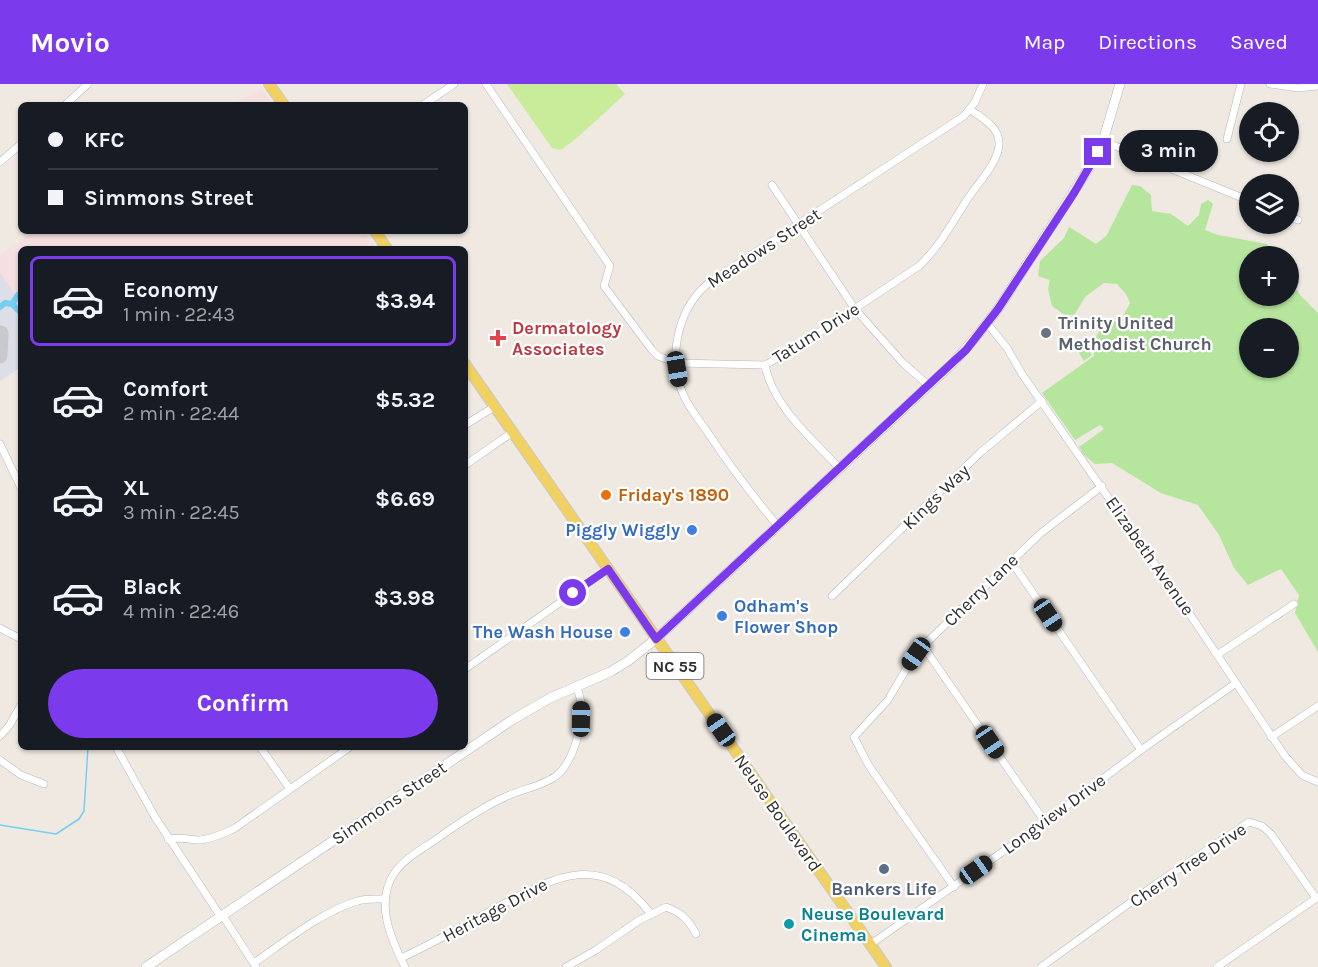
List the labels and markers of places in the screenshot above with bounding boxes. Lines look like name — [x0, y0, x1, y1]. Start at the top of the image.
place label: Trinity United Methodist Church — [1058, 312, 1212, 355]
place label: Dermatology Associates — [512, 317, 621, 360]
marker: Trinity United Methodist Church — [1039, 326, 1053, 340]
marker: Dermatology Associates — [489, 329, 507, 347]
place label: Friday's 1890 — [618, 484, 729, 506]
marker: Friday's 1890 — [599, 488, 613, 502]
place label: Piggly Wiggly — [565, 519, 680, 541]
marker: Piggly Wiggly — [685, 523, 699, 537]
place label: Odham's Flower Shop — [734, 595, 838, 638]
marker: Odham's Flower Shop — [715, 609, 729, 623]
place label: The Wash House — [473, 621, 613, 643]
marker: The Wash House — [618, 625, 632, 639]
marker: Bankers Life — [877, 862, 891, 876]
place label: Bankers Life — [831, 878, 937, 900]
place label: Neuse Boulevard Cinema — [801, 903, 944, 946]
marker: Neuse Boulevard Cinema — [782, 917, 796, 931]

